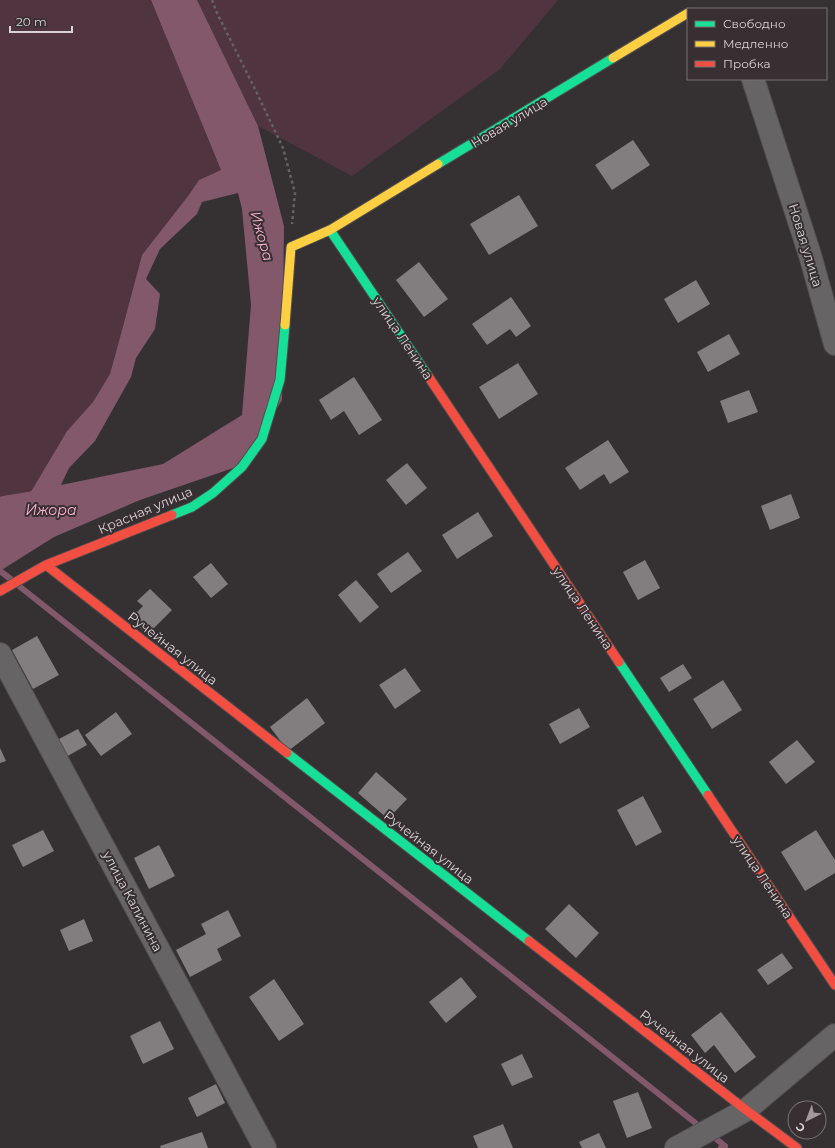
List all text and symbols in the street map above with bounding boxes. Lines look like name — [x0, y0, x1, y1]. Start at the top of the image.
scale bar — [10, 8, 72, 34]
legend — [687, 8, 827, 80]
text: 20 m — [16, 14, 47, 29]
text: Свободно — [723, 16, 786, 31]
text: Медленно — [723, 36, 789, 51]
text: Пробка — [723, 56, 771, 71]
street label: Новая улица — [468, 93, 550, 151]
street label: Новая улица — [786, 201, 826, 289]
water label: Ижора — [246, 209, 278, 263]
street label: улица Ленина — [369, 293, 437, 382]
street label: Красная улица — [95, 483, 195, 537]
water label: Ижора — [25, 501, 77, 519]
street label: улица Ленина — [549, 563, 617, 652]
street label: Ручейная улица — [125, 608, 221, 688]
street label: Ручейная улица — [381, 807, 477, 887]
street label: улица Ленина — [729, 832, 797, 921]
street label: улица Калинина — [99, 847, 166, 954]
street label: Ручейная улица — [637, 1006, 733, 1086]
north arrow — [787, 1100, 827, 1140]
text: С — [793, 1120, 808, 1135]

